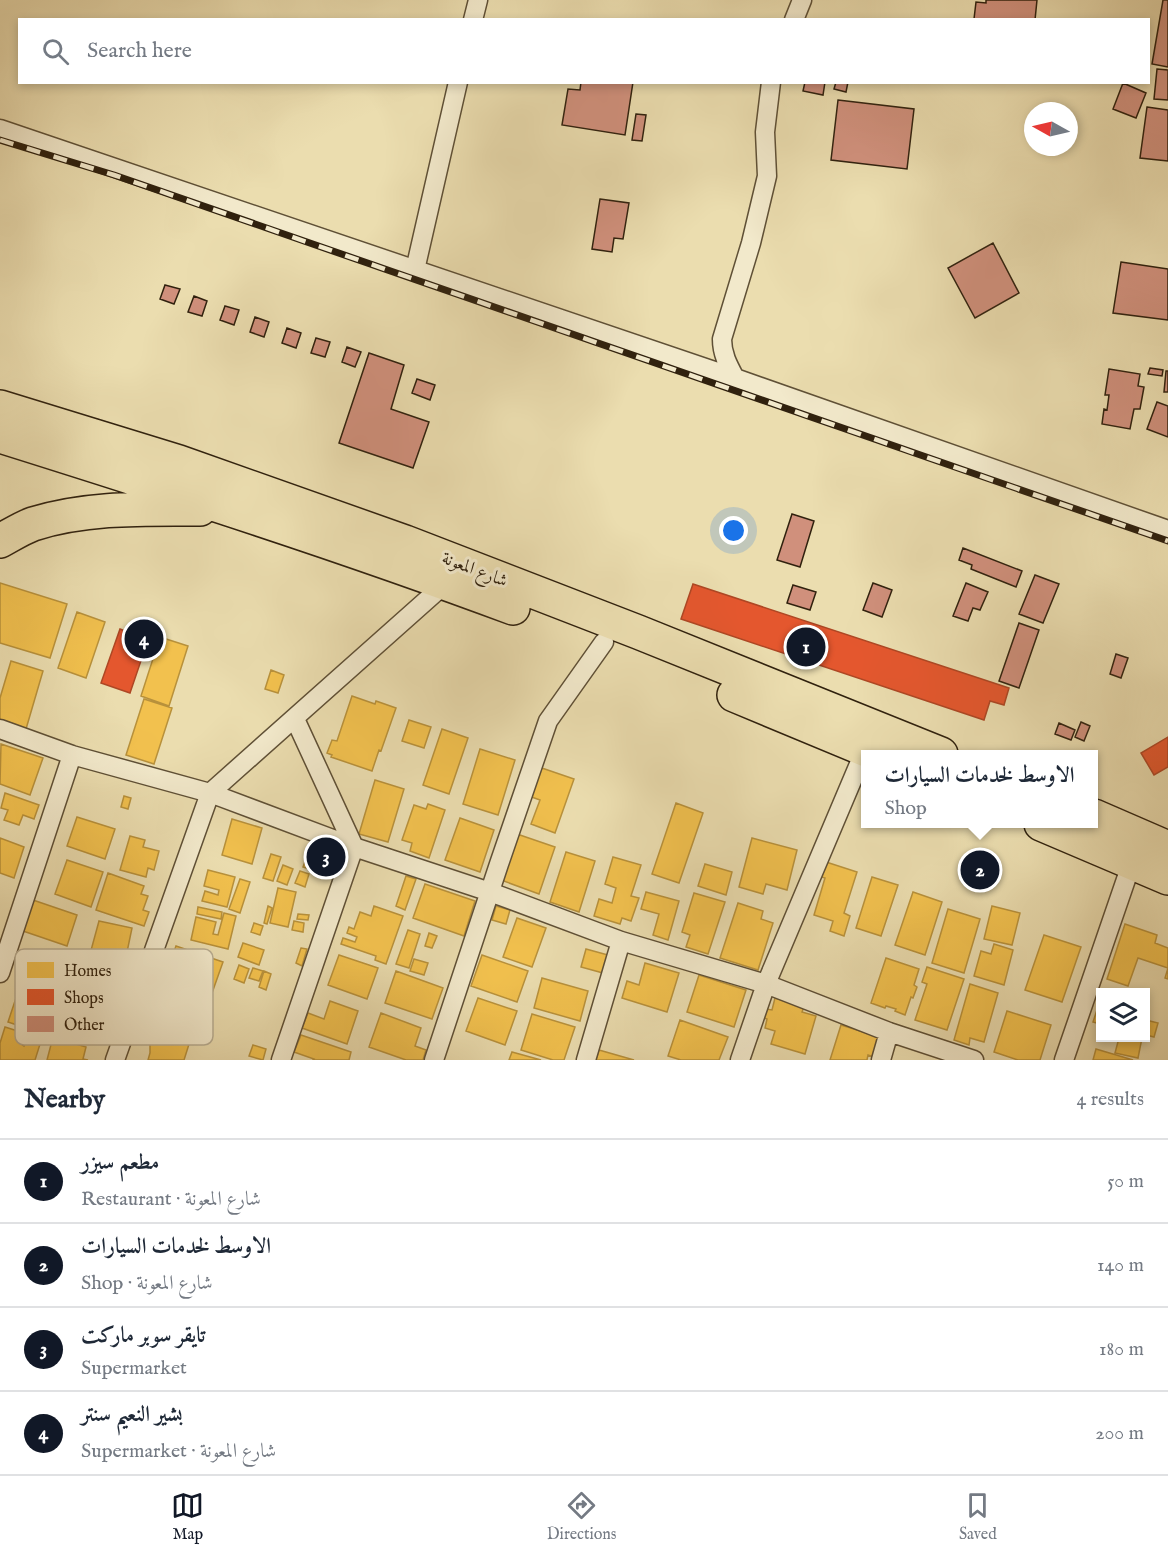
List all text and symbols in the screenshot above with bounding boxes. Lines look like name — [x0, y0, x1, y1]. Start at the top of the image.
search box — [18, 18, 1150, 84]
icon: search — [39, 35, 72, 68]
text: Search here — [87, 37, 192, 65]
north arrow — [1024, 102, 1078, 156]
your location — [719, 516, 748, 545]
street label: شارع المعونة — [438, 547, 511, 595]
pin: 4 — [124, 616, 164, 662]
pin: 1 — [786, 624, 826, 670]
popup — [861, 750, 1098, 828]
text: الاوسط لخدمات السيارات — [885, 762, 1074, 790]
text: Shop — [885, 796, 927, 821]
pin: 3 — [306, 834, 346, 880]
pin: 2 — [960, 848, 1000, 892]
legend — [15, 949, 213, 1045]
text: Homes — [64, 962, 112, 982]
map controls — [1096, 988, 1150, 1042]
button: layers — [1096, 988, 1150, 1042]
text: Shops — [64, 989, 104, 1009]
text: Other — [64, 1016, 105, 1036]
text: Nearby — [24, 1083, 105, 1116]
text: 4 results — [1077, 1087, 1144, 1112]
text: مطعم سيزر — [81, 1149, 159, 1177]
text: 1 — [40, 1169, 47, 1194]
text: 50 m — [1107, 1169, 1144, 1194]
text: Restaurant · شارع المعونة — [81, 1187, 261, 1212]
text: الاوسط لخدمات السيارات — [81, 1233, 271, 1261]
text: 2 — [39, 1253, 48, 1278]
text: 140 m — [1097, 1253, 1144, 1278]
text: Shop · شارع المعونة — [81, 1271, 213, 1296]
text: تايقر سوبر ماركت — [81, 1322, 205, 1350]
text: 3 — [40, 1337, 47, 1362]
text: 180 m — [1099, 1337, 1144, 1362]
text: Supermarket — [81, 1356, 187, 1381]
text: بشير النعيم سنتر — [81, 1401, 183, 1429]
text: 4 — [39, 1421, 48, 1446]
text: 200 m — [1095, 1421, 1144, 1446]
text: Supermarket · شارع المعونة — [81, 1439, 276, 1464]
tab: Map — [171, 1489, 204, 1545]
tab: Directions — [547, 1489, 616, 1545]
tab: Saved — [959, 1489, 997, 1545]

